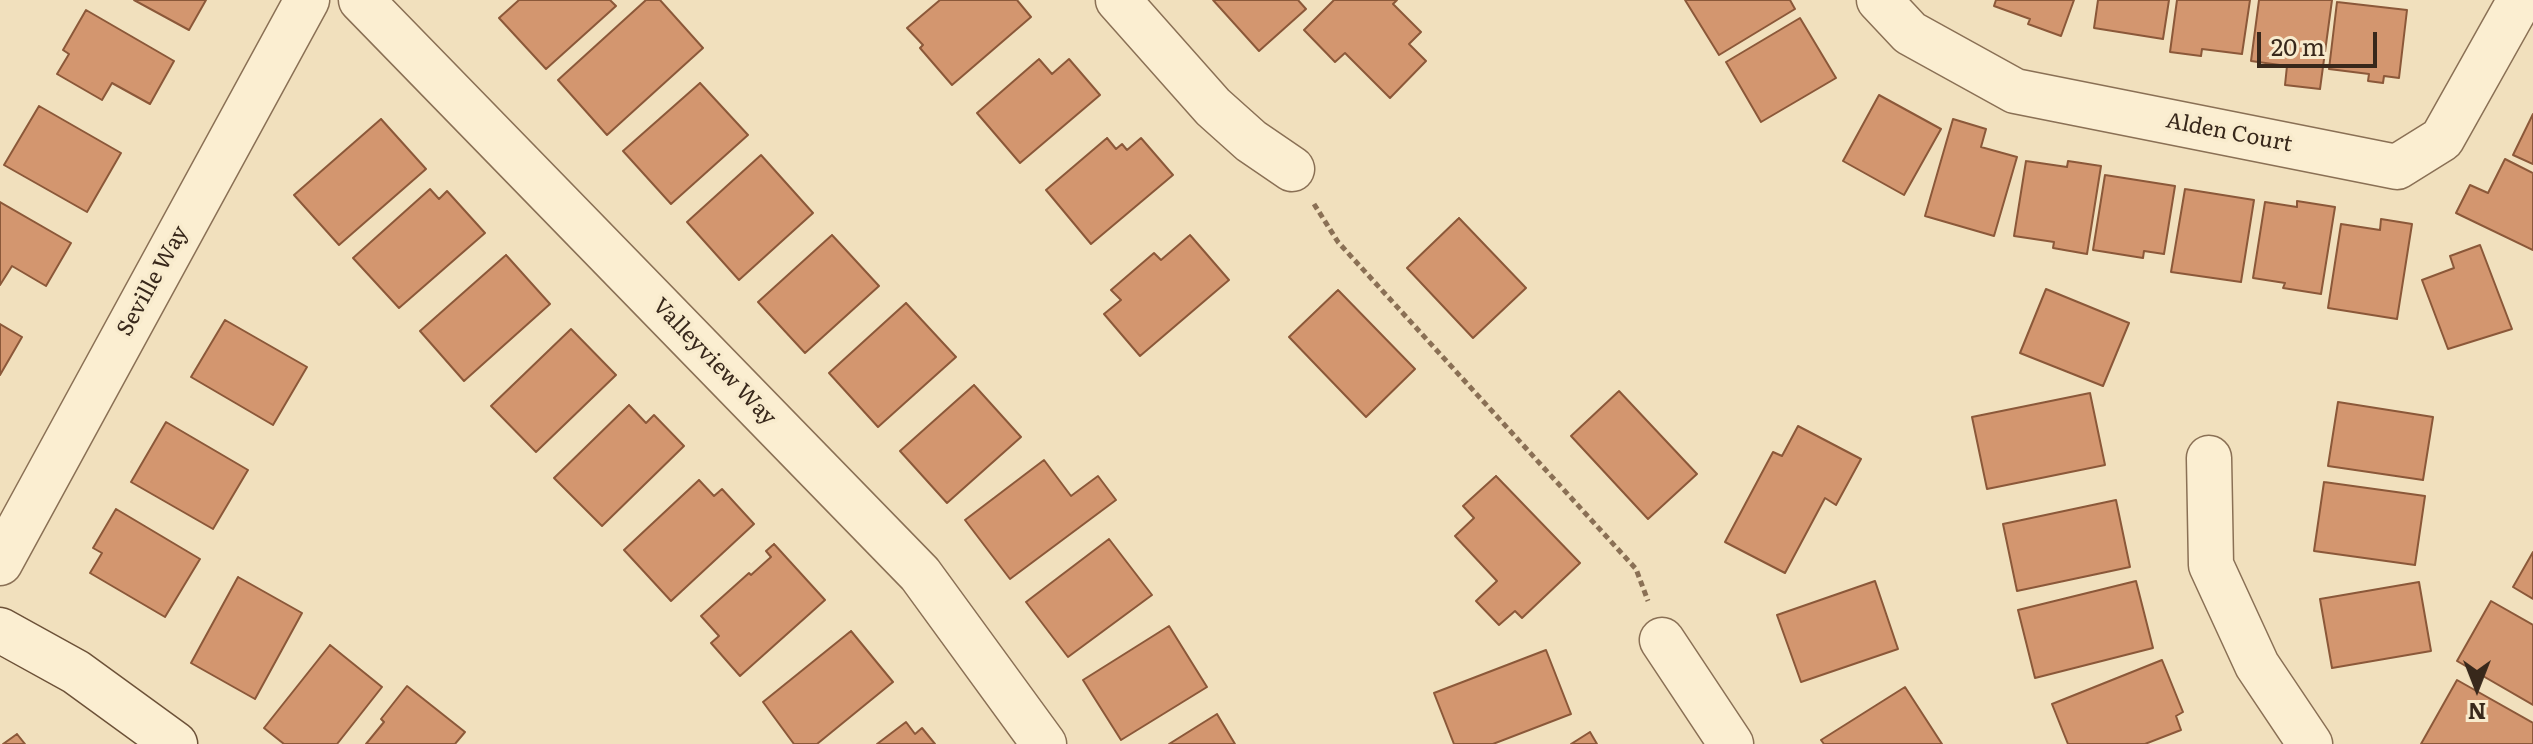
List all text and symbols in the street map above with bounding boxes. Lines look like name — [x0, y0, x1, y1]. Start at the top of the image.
scale bar — [2261, 16, 2381, 66]
text: 20 m — [2271, 28, 2325, 63]
street label: Alden Court — [2164, 108, 2294, 158]
street label: Seville Way — [112, 221, 194, 341]
street label: Valleyview Way — [647, 293, 781, 431]
north arrow — [2437, 648, 2517, 728]
text: N — [2468, 696, 2486, 729]

